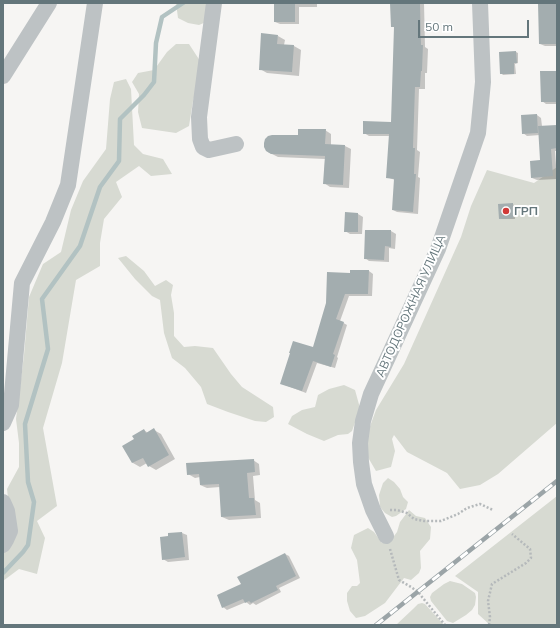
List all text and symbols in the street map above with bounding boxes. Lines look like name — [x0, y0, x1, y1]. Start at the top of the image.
scale bar — [420, 12, 531, 38]
text: 50 m — [425, 19, 453, 34]
place label: ГРП — [514, 204, 538, 218]
marker: ГРП — [501, 206, 511, 216]
street label: АВТОДОРОЖНАЯ УЛИЦА — [373, 233, 449, 379]

